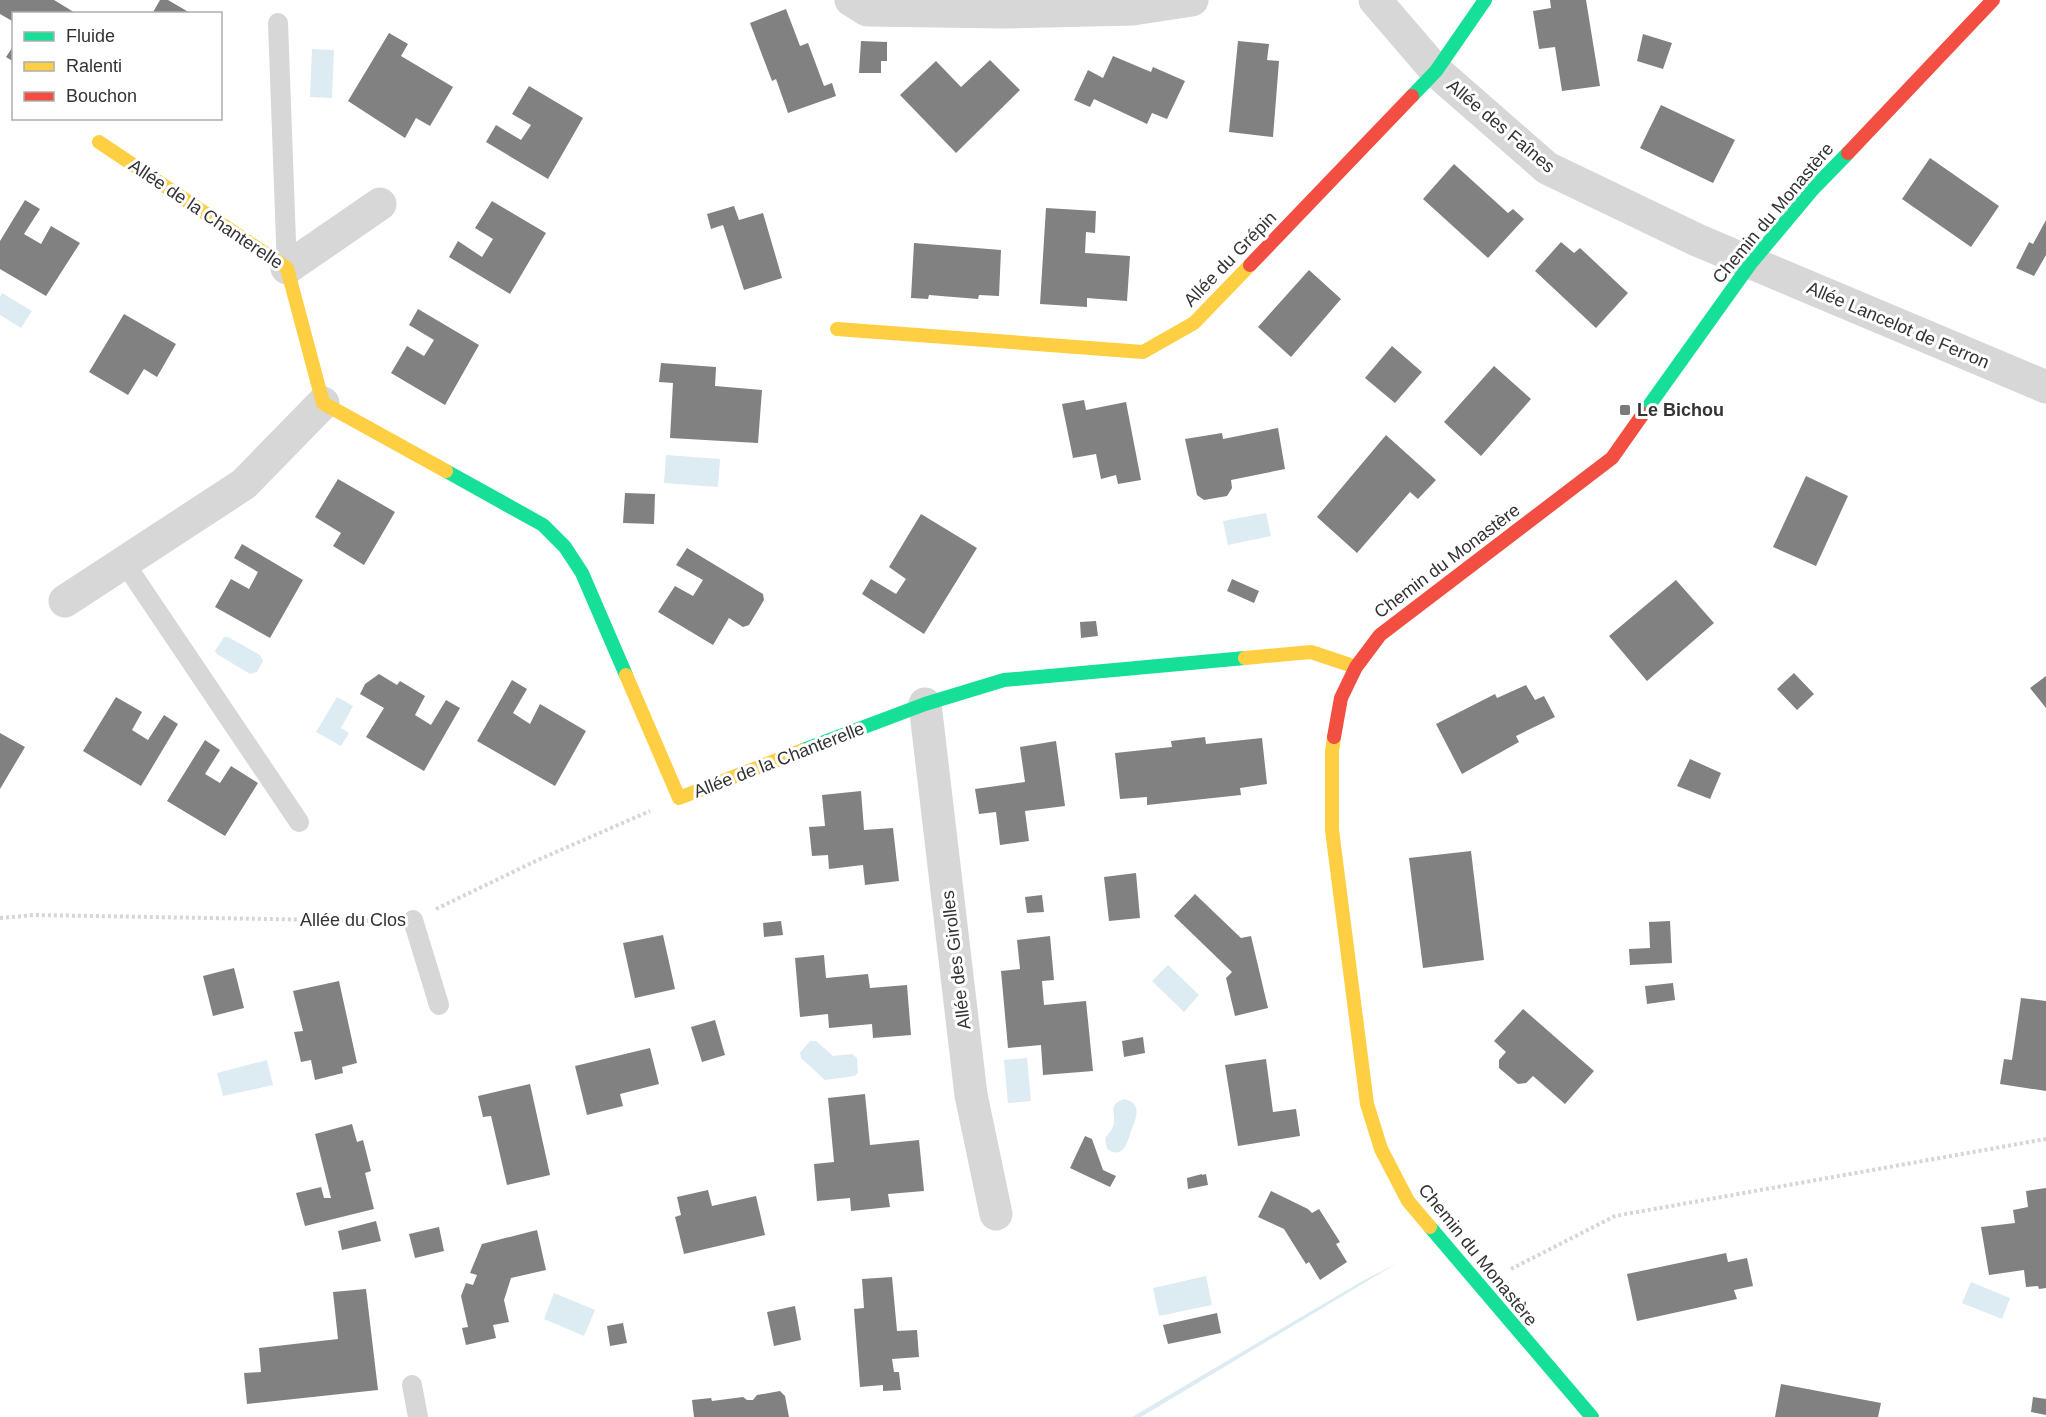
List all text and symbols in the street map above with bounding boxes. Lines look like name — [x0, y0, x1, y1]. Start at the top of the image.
legend — [12, 12, 222, 120]
text: Fluide — [66, 26, 115, 46]
text: Ralenti — [66, 56, 122, 76]
street label: Allée des Faînes — [1443, 75, 1559, 177]
text: Bouchon — [66, 86, 137, 106]
street label: Chemin du Monastère — [1708, 139, 1838, 287]
street label: Allée de la Chanterelle — [125, 155, 287, 273]
street label: Allée du Grépin — [1180, 207, 1280, 311]
street label: Allée Lancelot de Ferron — [1804, 277, 1992, 373]
place label: Le Bichou — [1637, 400, 1724, 420]
marker: Le Bichou — [1618, 403, 1632, 417]
street label: Chemin du Monastère — [1370, 500, 1524, 622]
street label: Allée de la Chanterelle — [691, 718, 867, 802]
street label: Allée des Girolles — [938, 889, 974, 1031]
street label: Allée du Clos — [300, 910, 406, 930]
street label: Chemin du Monastère — [1415, 1180, 1541, 1330]

